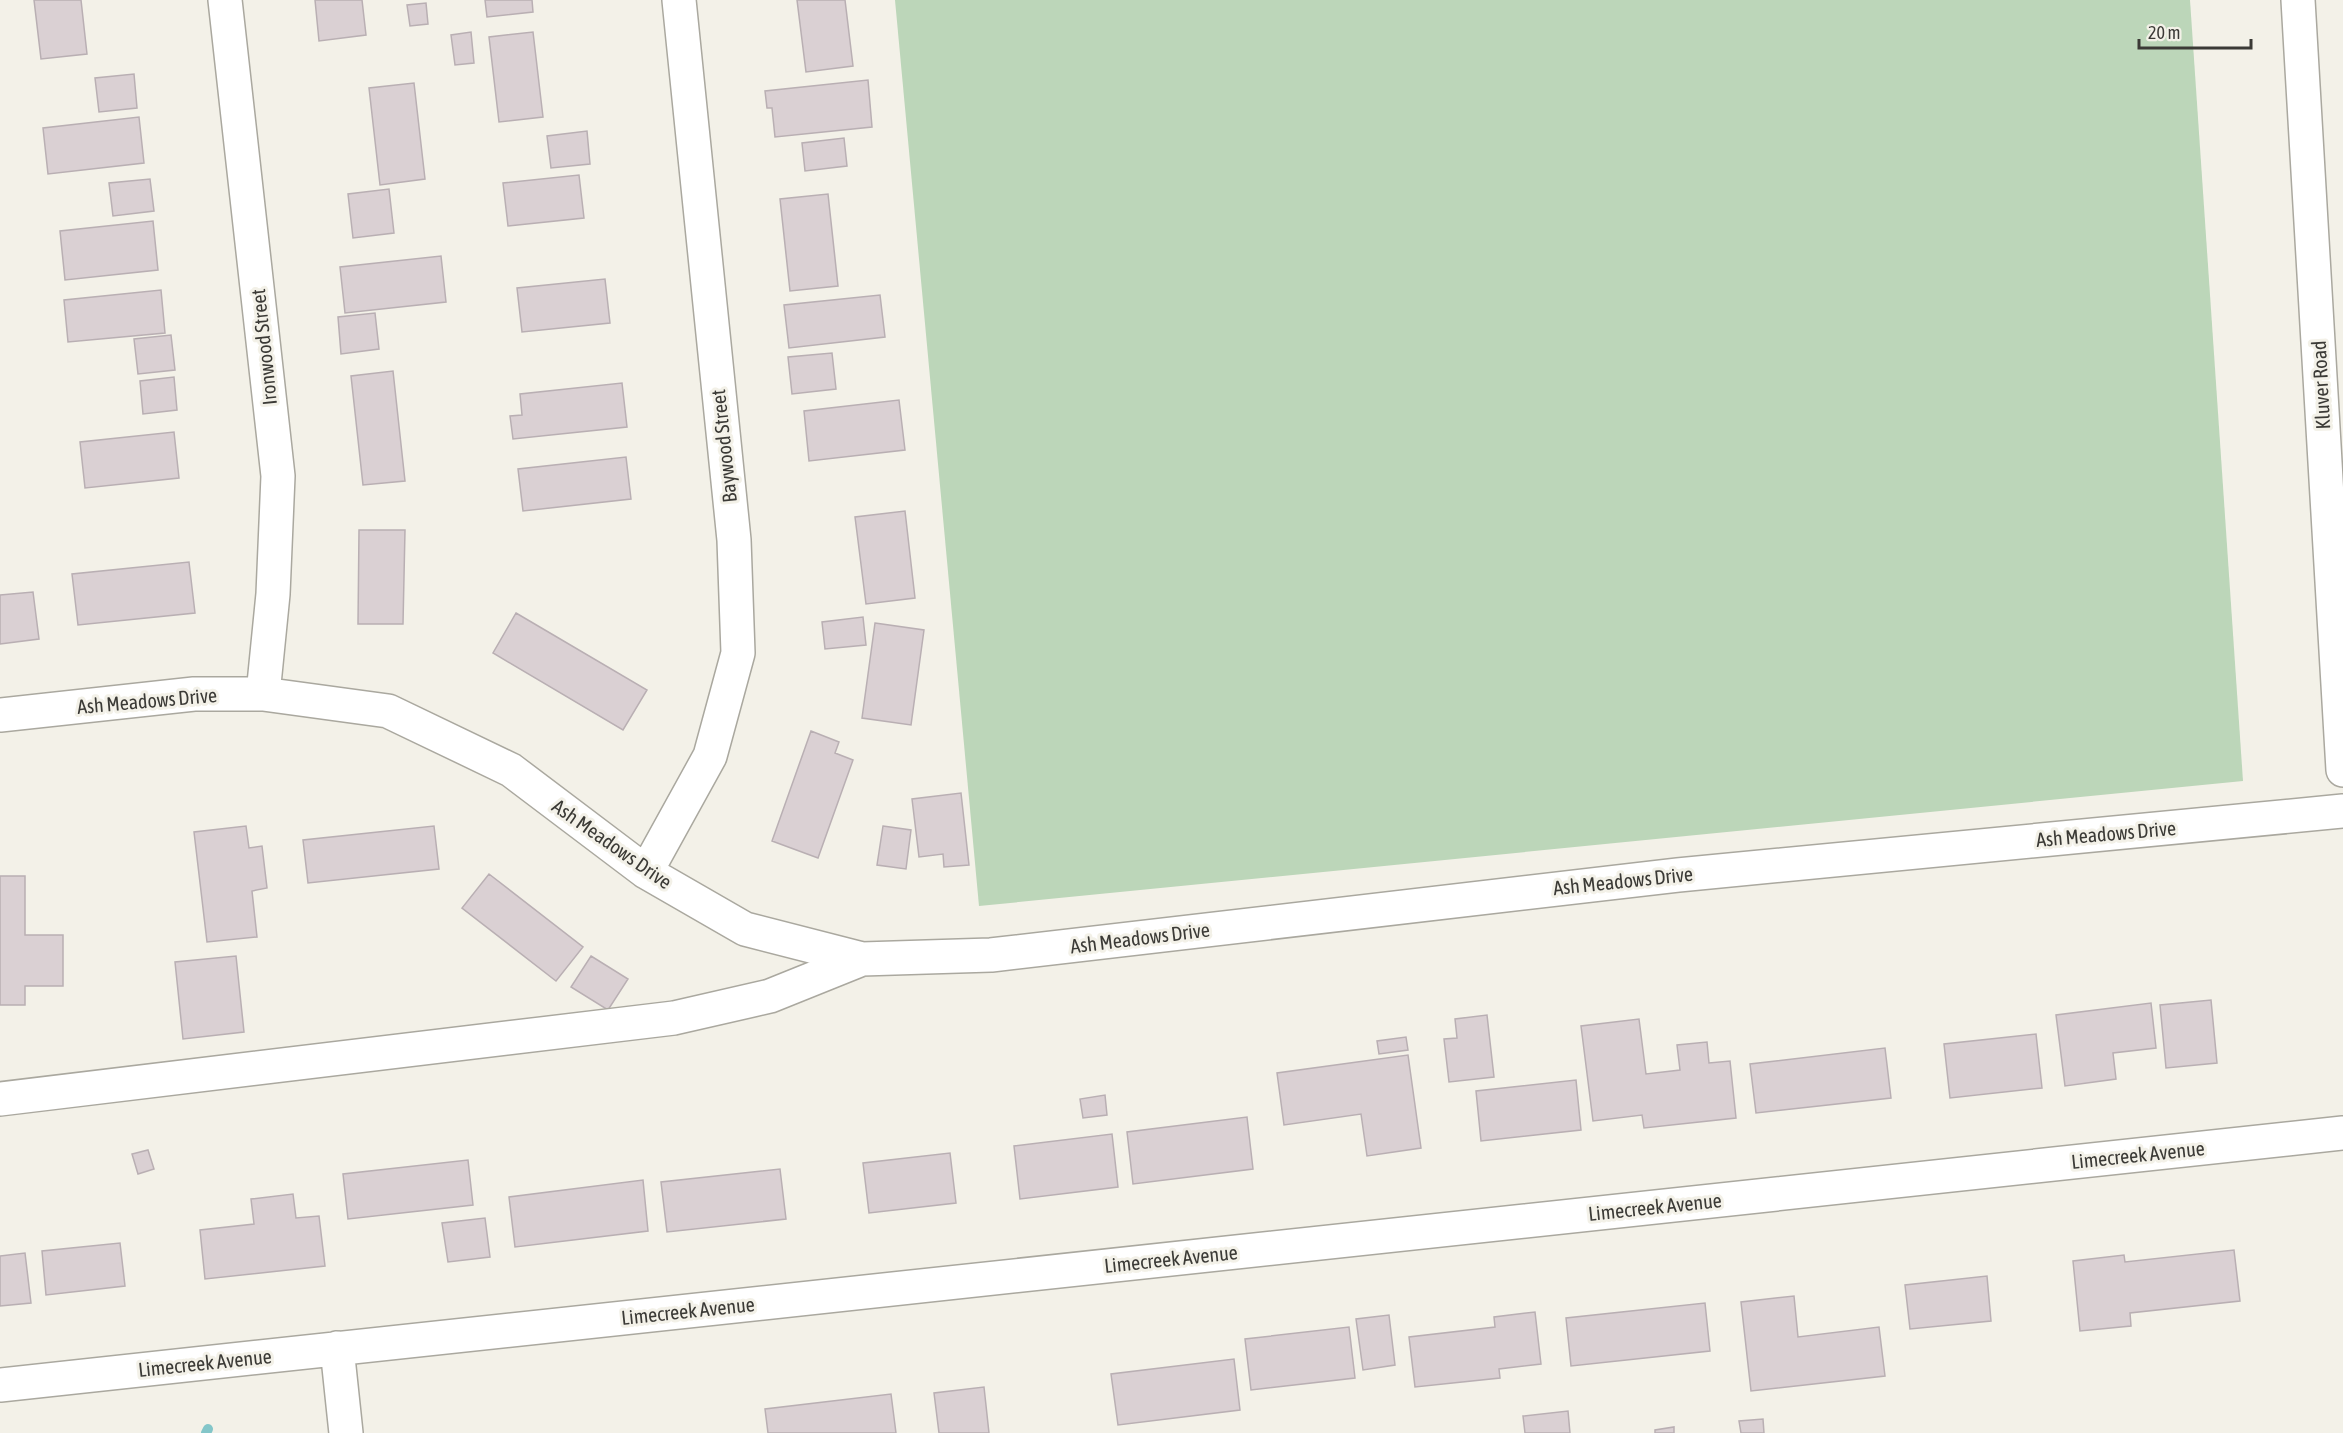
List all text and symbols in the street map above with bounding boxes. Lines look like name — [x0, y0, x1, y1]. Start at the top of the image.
scale bar — [2139, 12, 2252, 50]
text: 20 m — [2148, 22, 2180, 43]
street label: Ironwood Street — [246, 288, 281, 406]
street label: Kluver Road — [2307, 340, 2334, 430]
street label: Baywood Street — [706, 388, 741, 504]
street label: Ash Meadows Drive — [76, 683, 218, 718]
street label: Ash Meadows Drive — [548, 794, 676, 893]
street label: Ash Meadows Drive — [2035, 816, 2177, 851]
street label: Ash Meadows Drive — [1552, 862, 1694, 899]
street label: Ash Meadows Drive — [1069, 918, 1211, 957]
street label: Limecreek Avenue — [2070, 1136, 2206, 1173]
street label: Limecreek Avenue — [1587, 1188, 1723, 1225]
street label: Limecreek Avenue — [1103, 1240, 1239, 1277]
street label: Limecreek Avenue — [620, 1292, 756, 1329]
street label: Limecreek Avenue — [137, 1344, 273, 1381]

